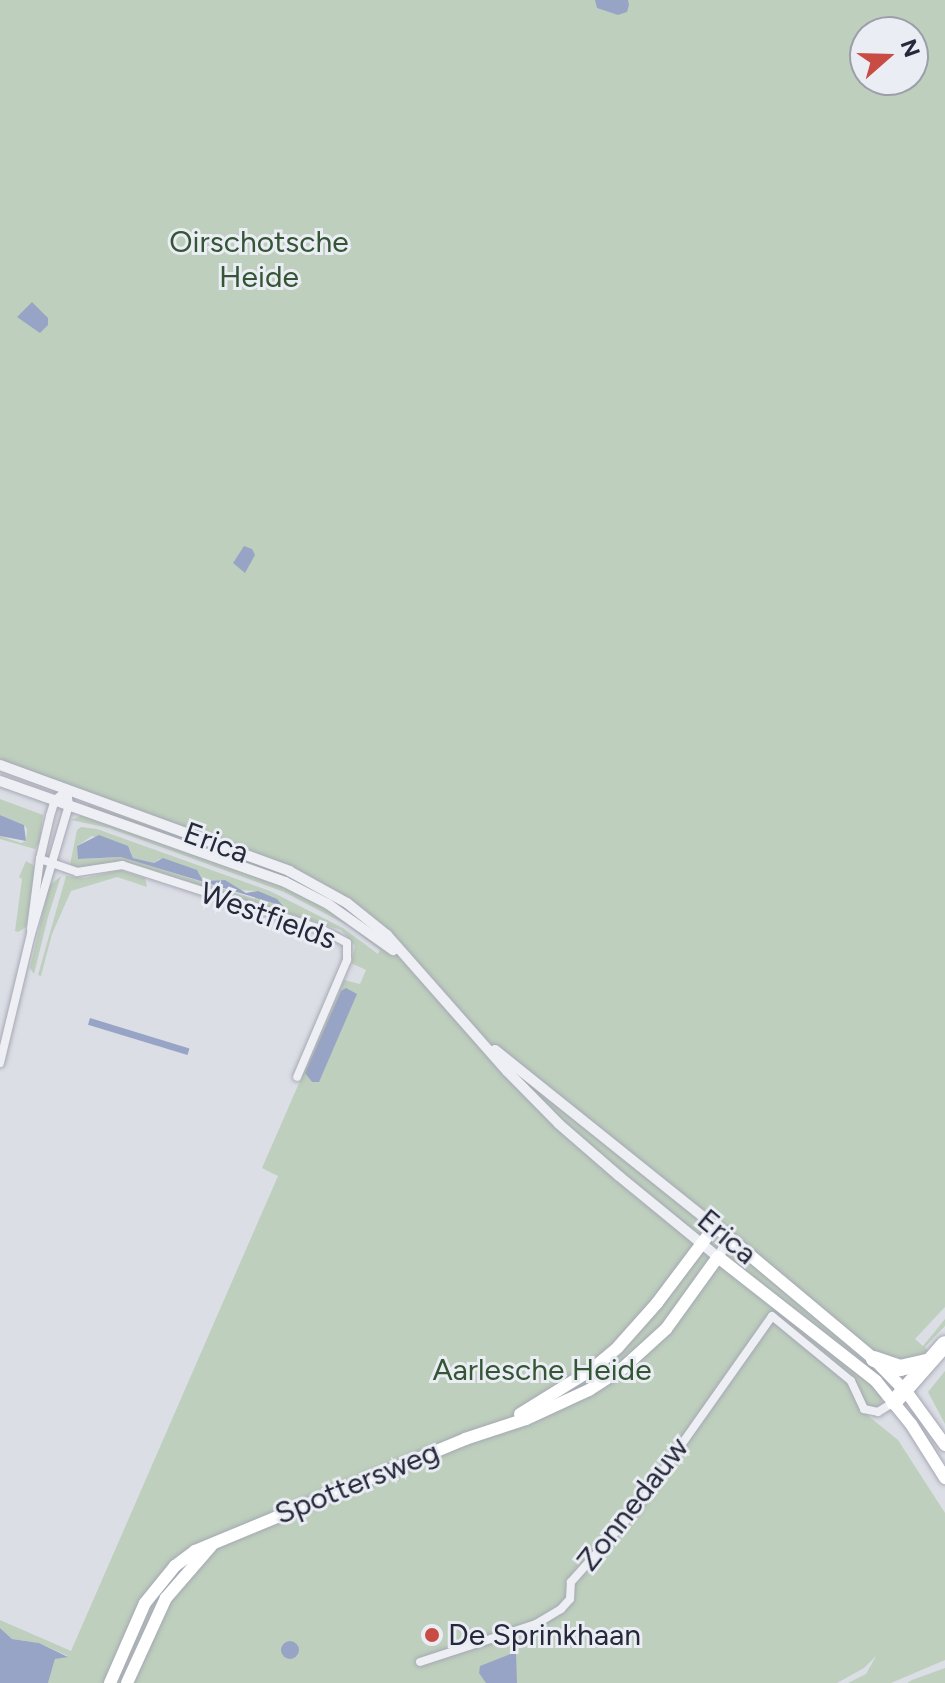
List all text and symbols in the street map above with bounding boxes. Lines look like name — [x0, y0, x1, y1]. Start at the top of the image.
north arrow — [849, 16, 929, 96]
text: N — [895, 36, 926, 61]
park label: Oirschotsche Heide — [169, 224, 349, 294]
street label: Erica — [179, 815, 253, 871]
street label: Westfields — [195, 875, 341, 957]
street label: Erica — [690, 1202, 764, 1272]
park label: Aarlesche Heide — [432, 1352, 652, 1388]
street label: Zonnedauw — [570, 1430, 696, 1578]
street label: Spottersweg — [270, 1434, 444, 1532]
place label: De Sprinkhaan — [448, 1617, 641, 1653]
marker: De Sprinkhaan — [423, 1626, 441, 1644]

